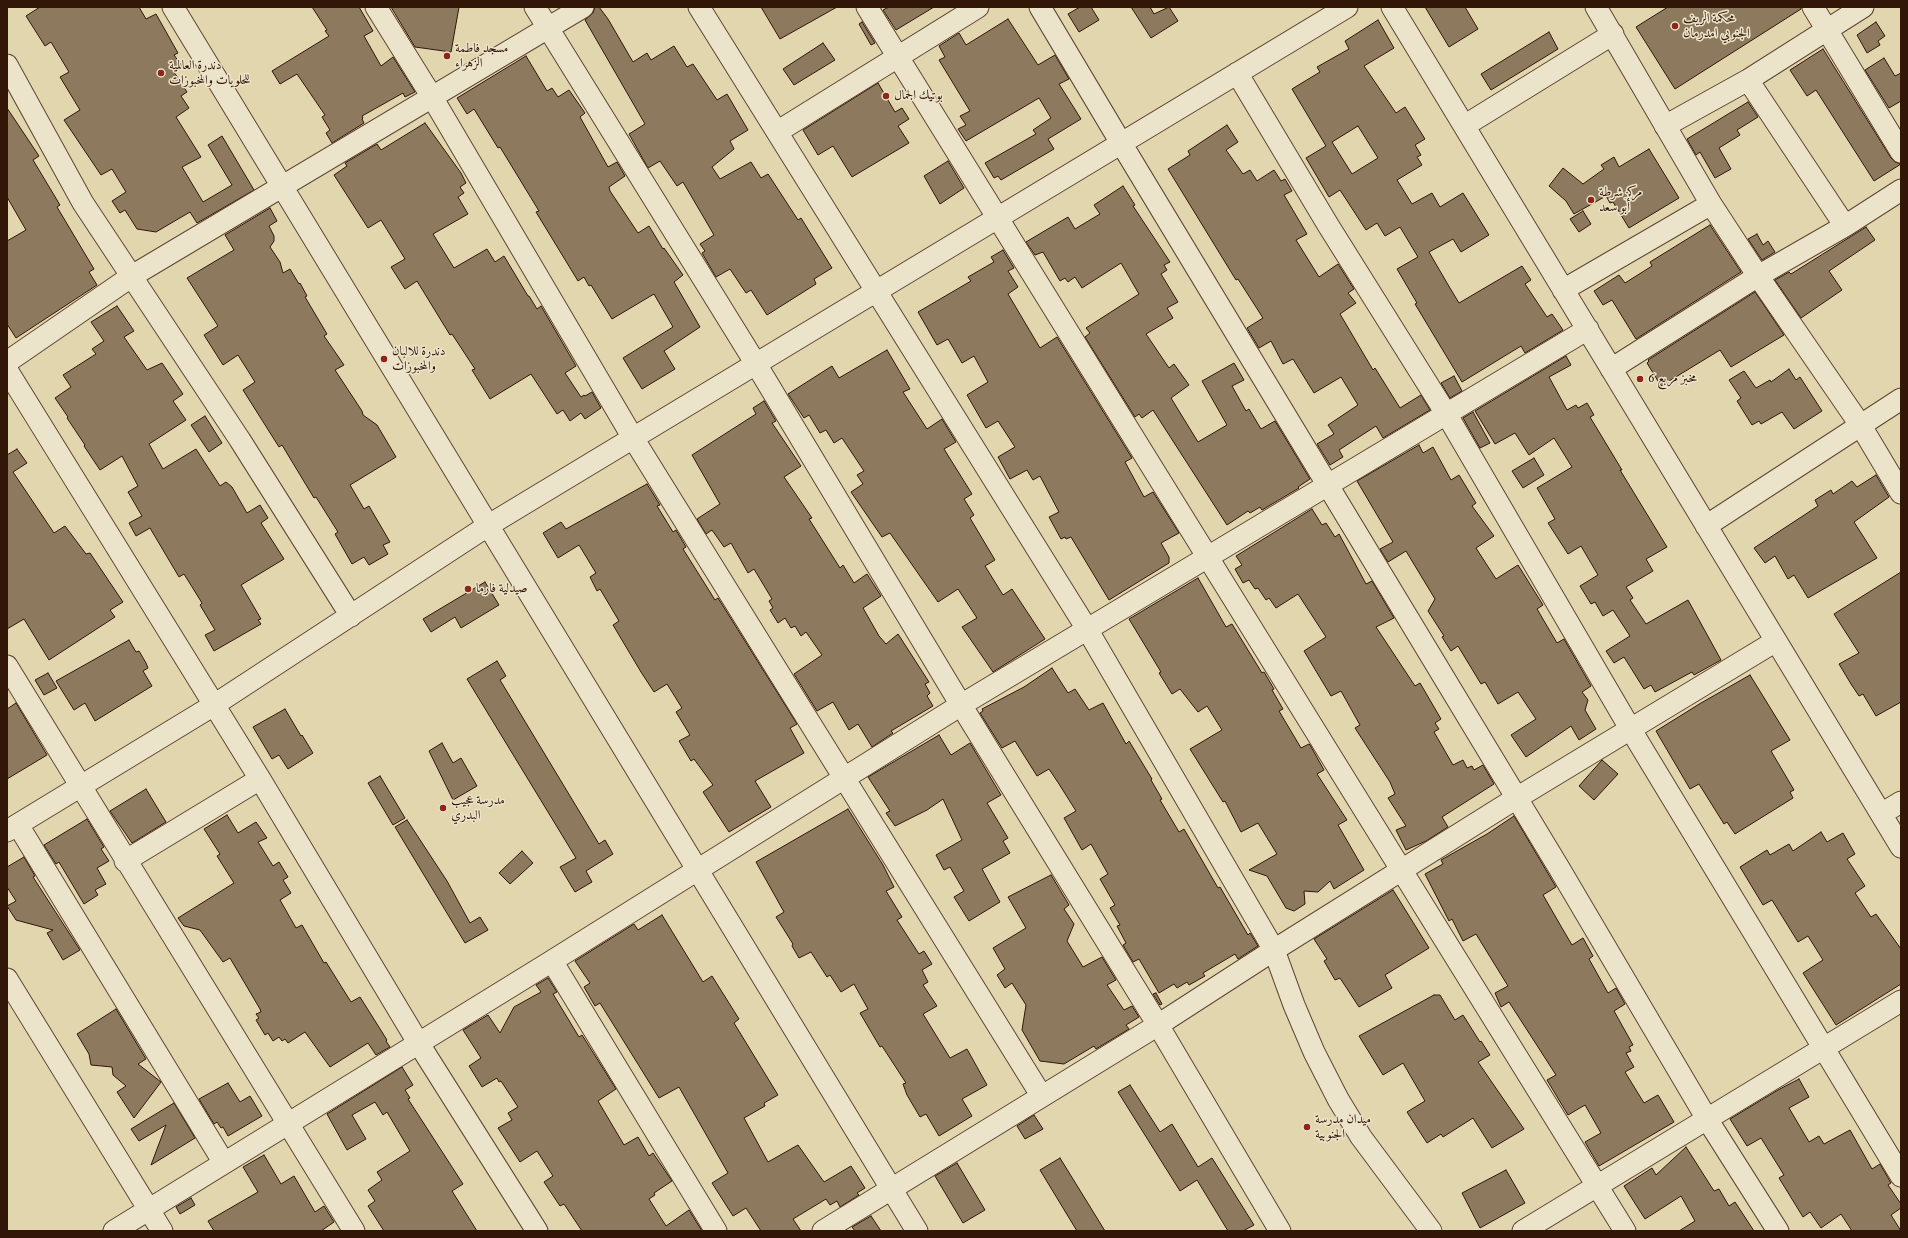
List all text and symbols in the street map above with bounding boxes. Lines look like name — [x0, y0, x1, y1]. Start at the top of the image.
place label: محكمة الريف الجنوبي امدرمان — [1683, 11, 1750, 42]
marker: محكمة الريف الجنوبي امدرمان — [1670, 21, 1680, 31]
place label: مسجد فاطمة الزهراء — [455, 41, 508, 72]
marker: مسجد فاطمة الزهراء — [442, 51, 452, 61]
place label: دندرة العالمية للحلويات والمخبوزات — [169, 58, 250, 89]
marker: دندرة العالمية للحلويات والمخبوزات — [156, 68, 166, 78]
place label: بوتيك الجمال — [894, 88, 943, 104]
marker: بوتيك الجمال — [881, 91, 891, 101]
place label: مركز شرطة أبو سعد — [1599, 185, 1642, 216]
marker: مركز شرطة أبو سعد — [1586, 195, 1596, 205]
place label: دندرة للالبان والمخبوزات — [392, 344, 446, 375]
marker: دندرة للالبان والمخبوزات — [379, 354, 389, 364]
place label: مخبز مربع 6 — [1648, 371, 1697, 387]
marker: مخبز مربع 6 — [1635, 374, 1645, 384]
place label: صيدلية فارما — [476, 581, 528, 597]
marker: صيدلية فارما — [463, 584, 473, 594]
place label: مدرسة عجيب البدري — [451, 793, 505, 824]
marker: مدرسة عجيب البدري — [438, 803, 448, 813]
place label: ميدان مدرسة الجنوبية — [1315, 1112, 1371, 1143]
marker: ميدان مدرسة الجنوبية — [1302, 1122, 1312, 1132]

